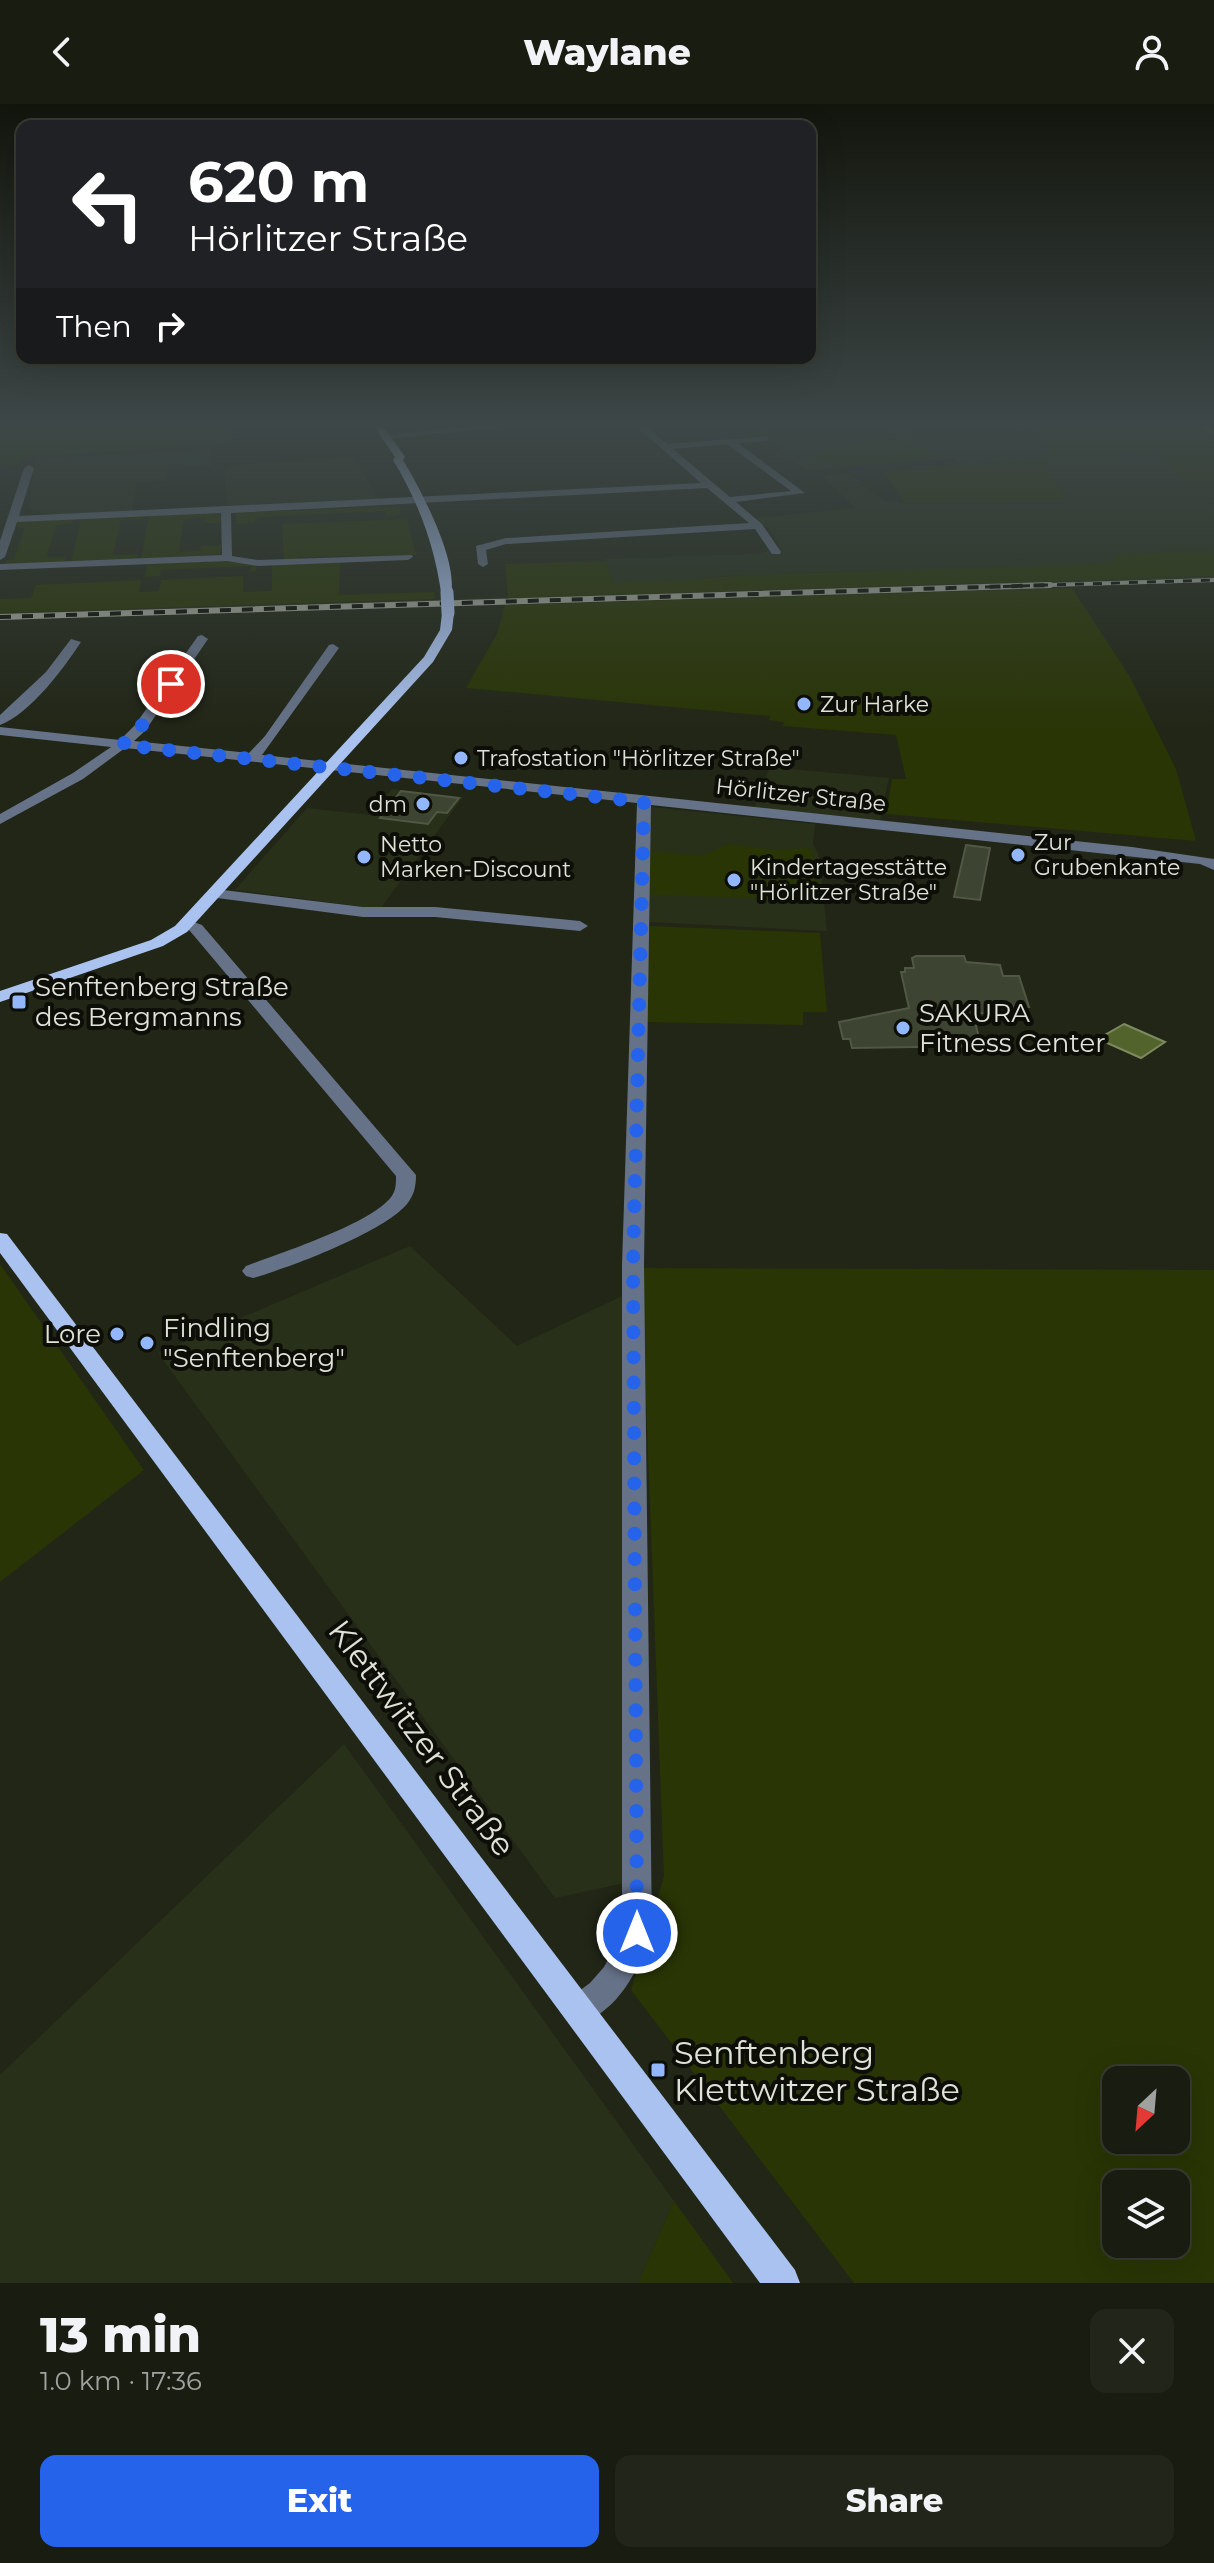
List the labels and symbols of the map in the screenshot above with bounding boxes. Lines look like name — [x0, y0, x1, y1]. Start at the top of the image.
pin — [137, 650, 205, 718]
place label: Zur Harke — [820, 691, 929, 718]
marker: Zur Harke — [795, 695, 813, 713]
place label: Trafostation "Hörlitzer Straße" — [477, 745, 800, 772]
marker: Trafostation "Hörlitzer Straße" — [452, 749, 470, 767]
street label: Hörlitzer Straße — [714, 773, 888, 817]
place label: dm — [369, 791, 407, 818]
marker: dm — [414, 795, 432, 813]
place label: Zur Grubenkante — [1034, 829, 1180, 881]
place label: Netto Marken-Discount — [380, 831, 571, 883]
marker: Zur Grubenkante — [1009, 846, 1027, 864]
marker: Netto Marken-Discount — [355, 848, 373, 866]
place label: Kindertagesstätte "Hörlitzer Straße" — [750, 854, 947, 906]
marker: Kindertagesstätte "Hörlitzer Straße" — [725, 871, 743, 889]
place label: Senftenberg Straße des Bergmanns — [35, 971, 289, 1033]
marker: Senftenberg Straße des Bergmanns — [10, 993, 28, 1011]
place label: SAKURA Fitness Center — [919, 997, 1106, 1059]
marker: SAKURA Fitness Center — [894, 1019, 912, 1037]
place label: Findling "Senftenberg" — [163, 1312, 345, 1374]
place label: Lore — [44, 1318, 101, 1350]
marker: Lore — [108, 1325, 126, 1343]
marker: Findling "Senftenberg" — [138, 1334, 156, 1352]
street label: Klettwitzer Straße — [320, 1612, 524, 1864]
position arrow — [595, 1891, 679, 1975]
place label: Senftenberg Klettwitzer Straße — [674, 2033, 960, 2109]
marker: Senftenberg Klettwitzer Straße — [649, 2061, 667, 2079]
north arrow — [1102, 2066, 1190, 2154]

